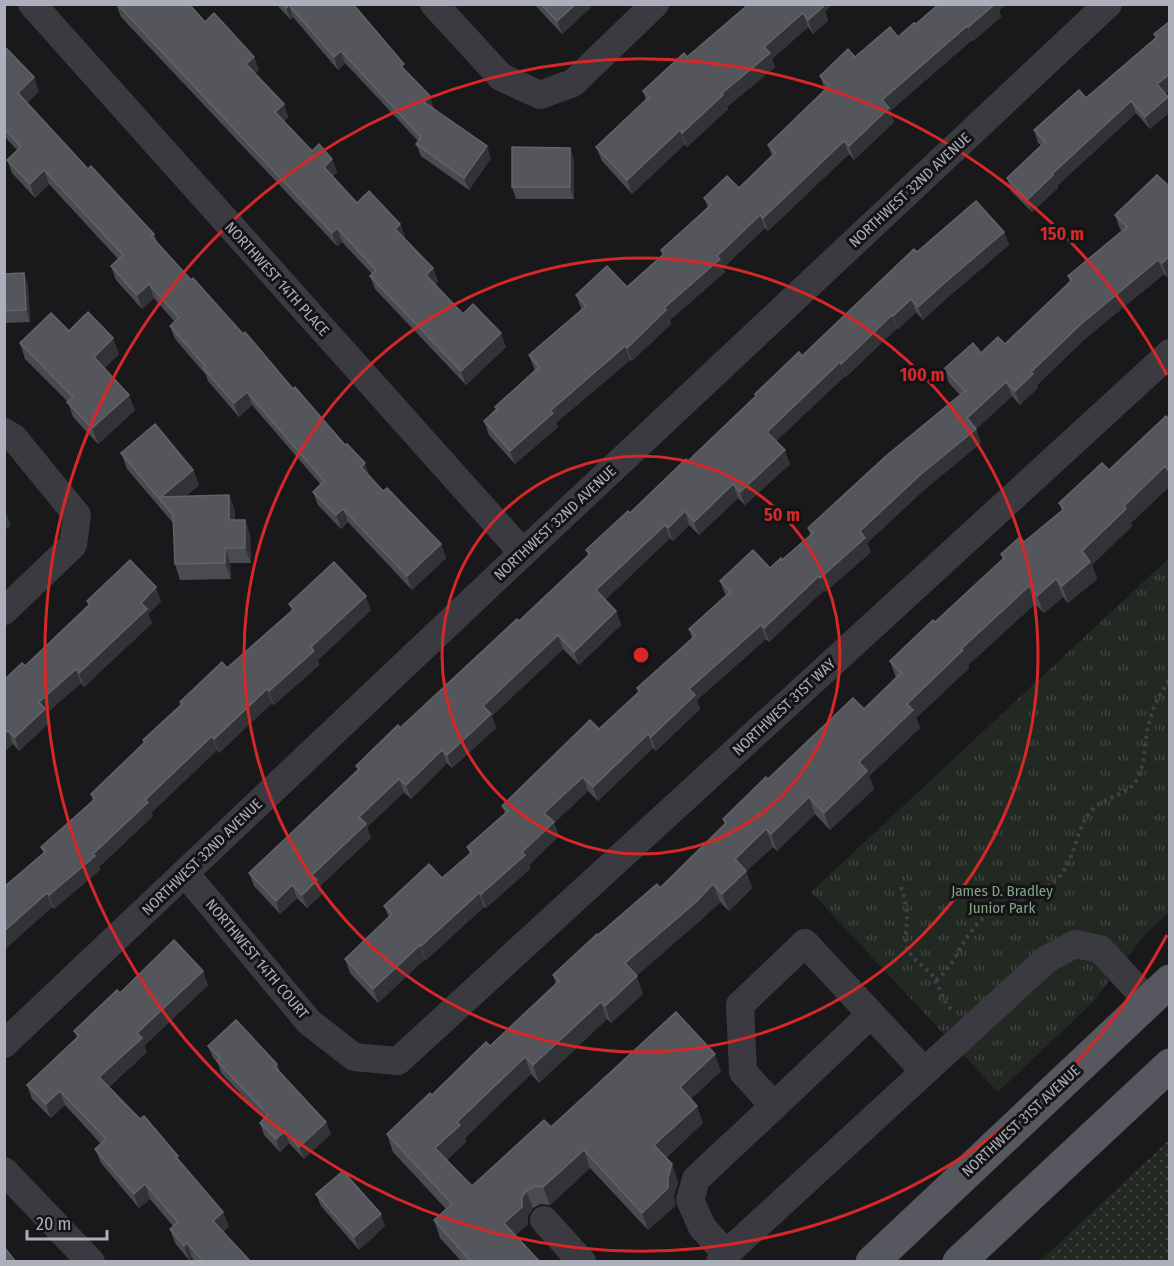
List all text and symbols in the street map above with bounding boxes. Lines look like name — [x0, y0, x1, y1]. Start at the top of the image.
street label: NORTHWEST 32ND AVENUE — [845, 129, 975, 251]
street label: NORTHWEST 14TH PLACE — [221, 218, 333, 340]
text: 150 m — [1040, 223, 1084, 245]
text: 100 m — [900, 364, 944, 386]
street label: NORTHWEST 32ND AVENUE — [490, 462, 620, 584]
text: 50 m — [764, 504, 800, 526]
centre of rings — [631, 645, 651, 665]
street label: NORTHWEST 31ST WAY — [729, 654, 839, 759]
street label: NORTHWEST 32ND AVENUE — [138, 795, 266, 919]
park label: James D. Bradley Junior Park — [951, 882, 1053, 917]
street label: NORTHWEST 14TH COURT — [202, 896, 312, 1022]
street label: NORTHWEST 31ST AVENUE — [958, 1061, 1084, 1181]
scale bar — [27, 1203, 106, 1241]
text: 20 m — [36, 1213, 71, 1235]

